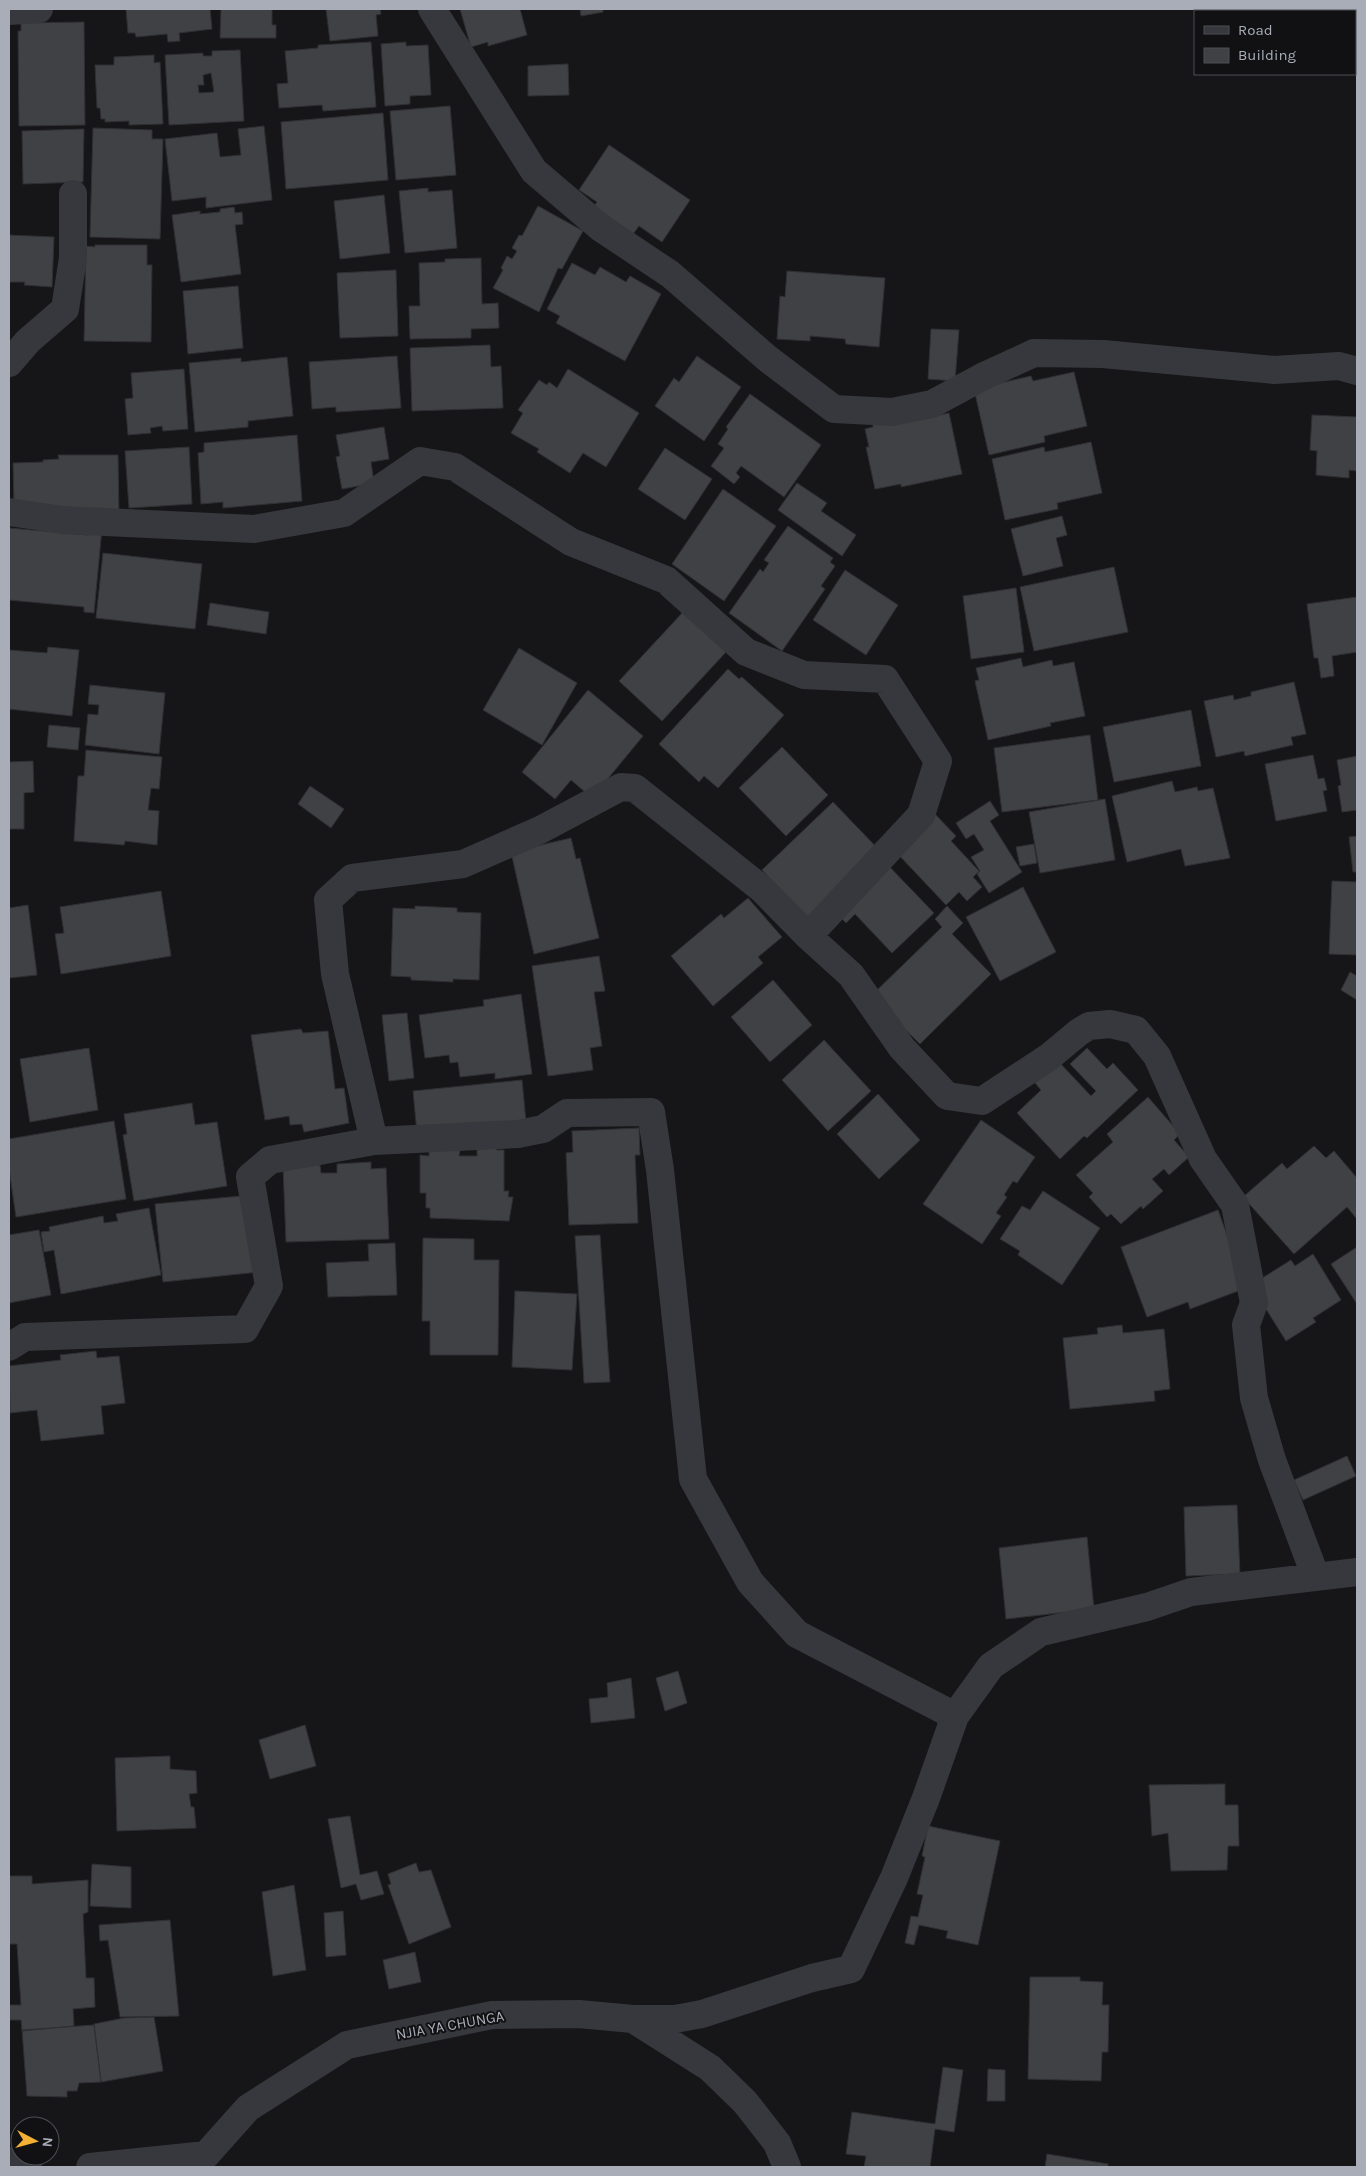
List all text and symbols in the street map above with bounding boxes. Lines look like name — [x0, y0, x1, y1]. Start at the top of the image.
legend — [1194, 10, 1356, 75]
text: Road — [1238, 21, 1273, 39]
text: Building — [1238, 46, 1296, 64]
street label: NJIA YA CHUNGA — [394, 2007, 506, 2043]
north arrow — [10, 2116, 60, 2166]
text: N — [38, 2136, 56, 2148]

